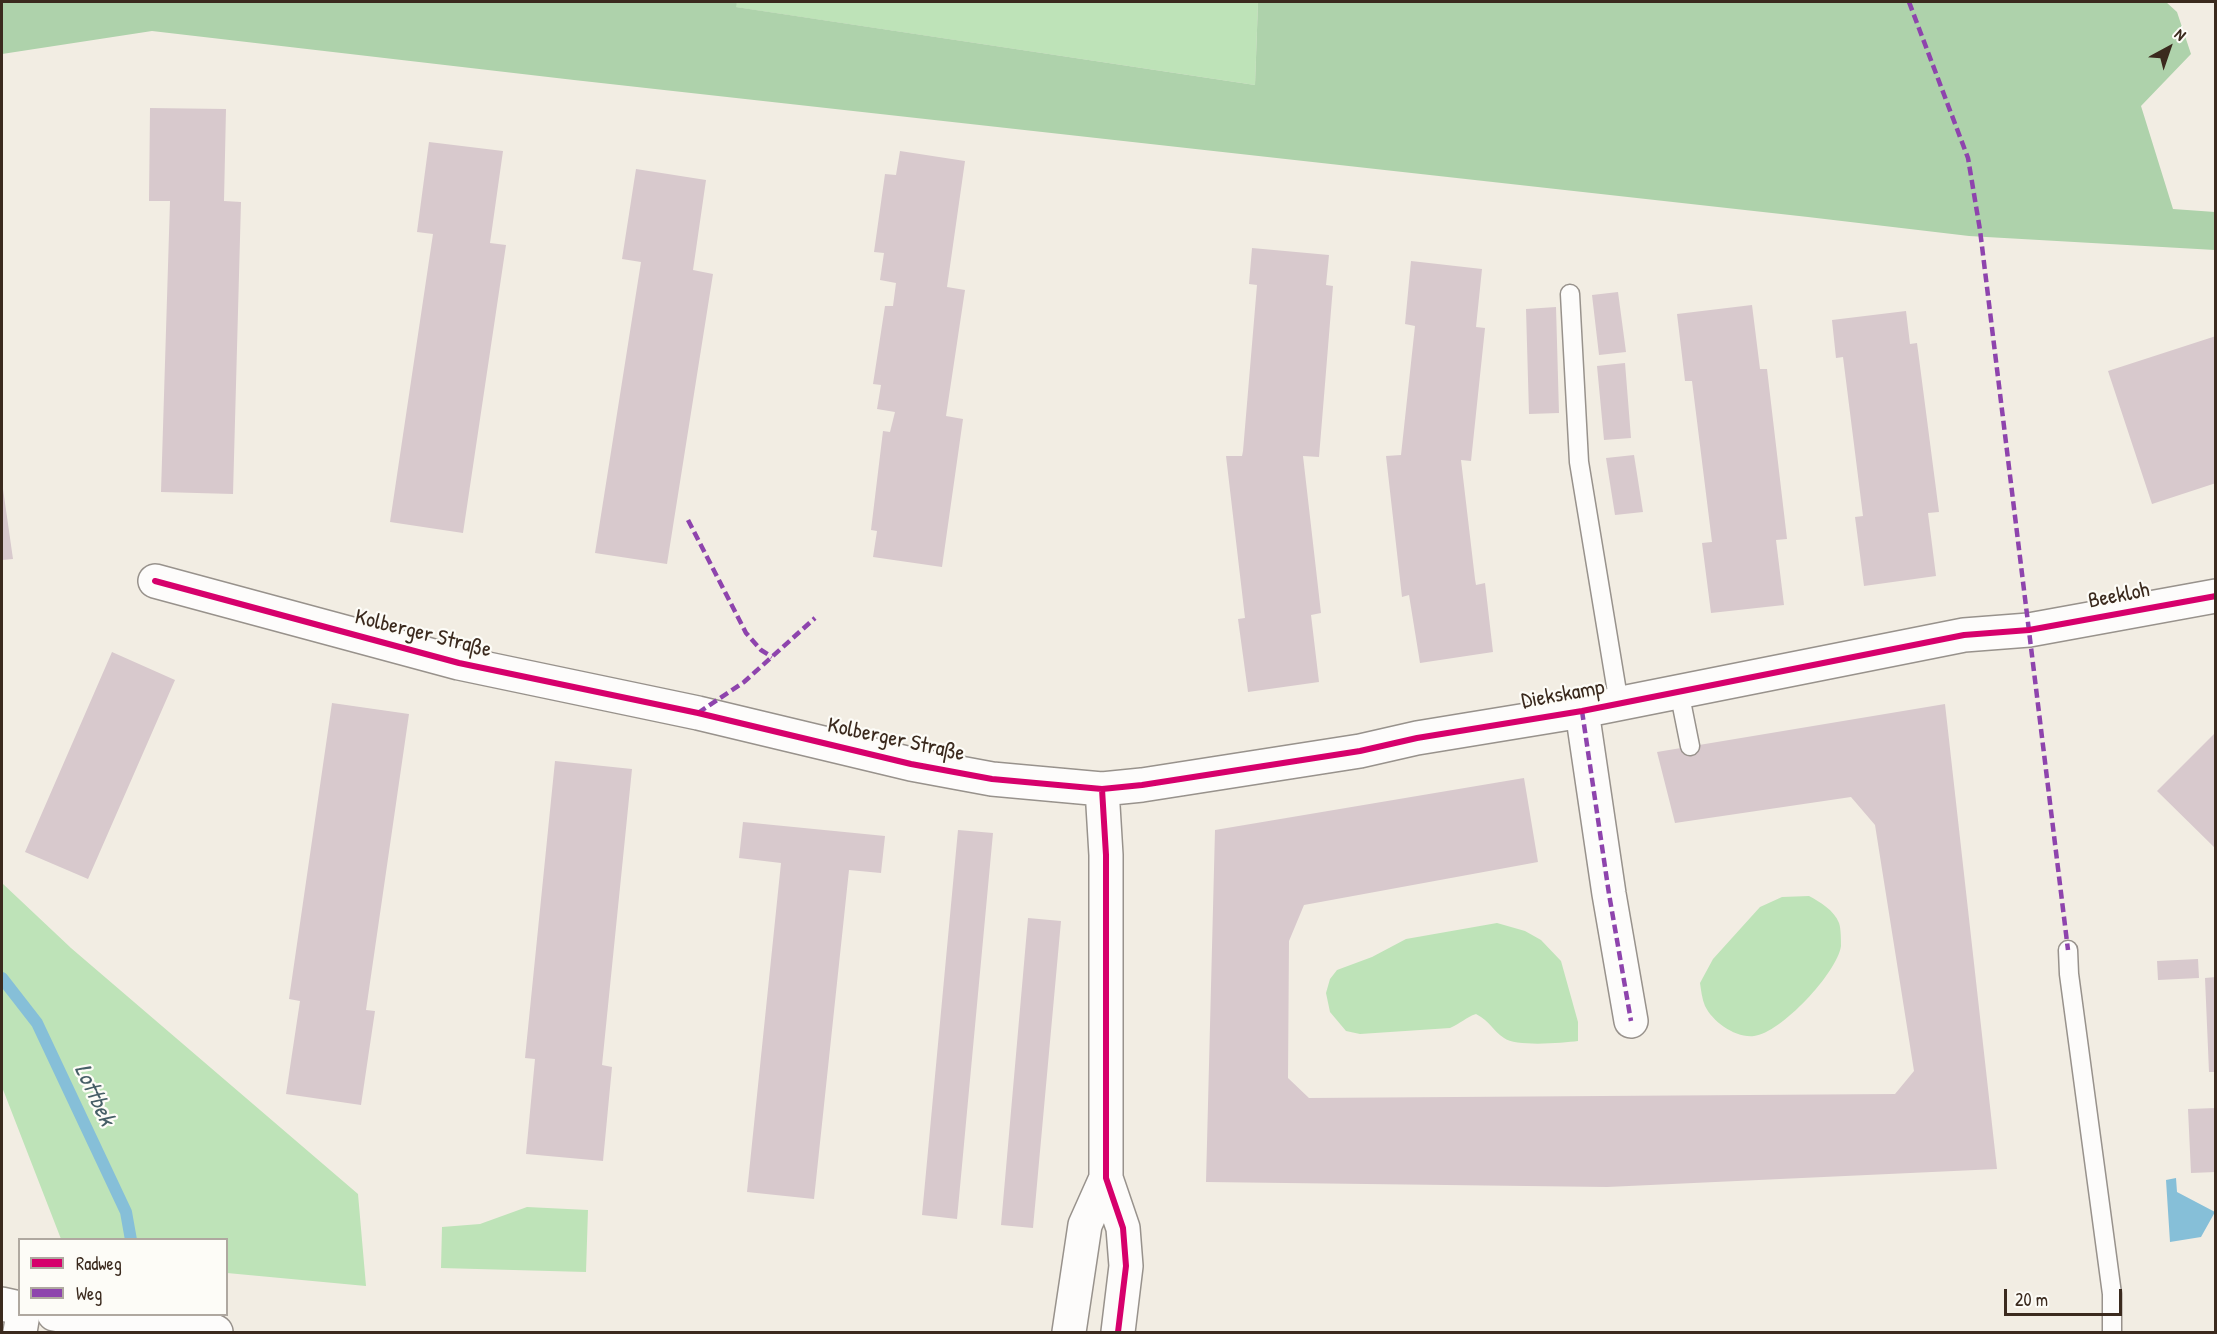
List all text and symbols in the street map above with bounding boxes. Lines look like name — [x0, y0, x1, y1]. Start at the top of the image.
north arrow — [2139, 18, 2199, 78]
text: N — [2170, 23, 2191, 45]
street label: Beekloh — [2086, 577, 2152, 615]
street label: Kolberger Straße — [352, 604, 494, 664]
street label: Diekskamp — [1519, 675, 1607, 715]
street label: Kolberger Straße — [825, 713, 967, 767]
water label: Lottbek — [67, 1060, 121, 1130]
legend — [18, 1238, 228, 1316]
text: Radweg — [76, 1251, 122, 1276]
scale bar — [2007, 1277, 2126, 1315]
text: Weg — [76, 1281, 102, 1306]
text: 20 m — [2015, 1287, 2048, 1312]

